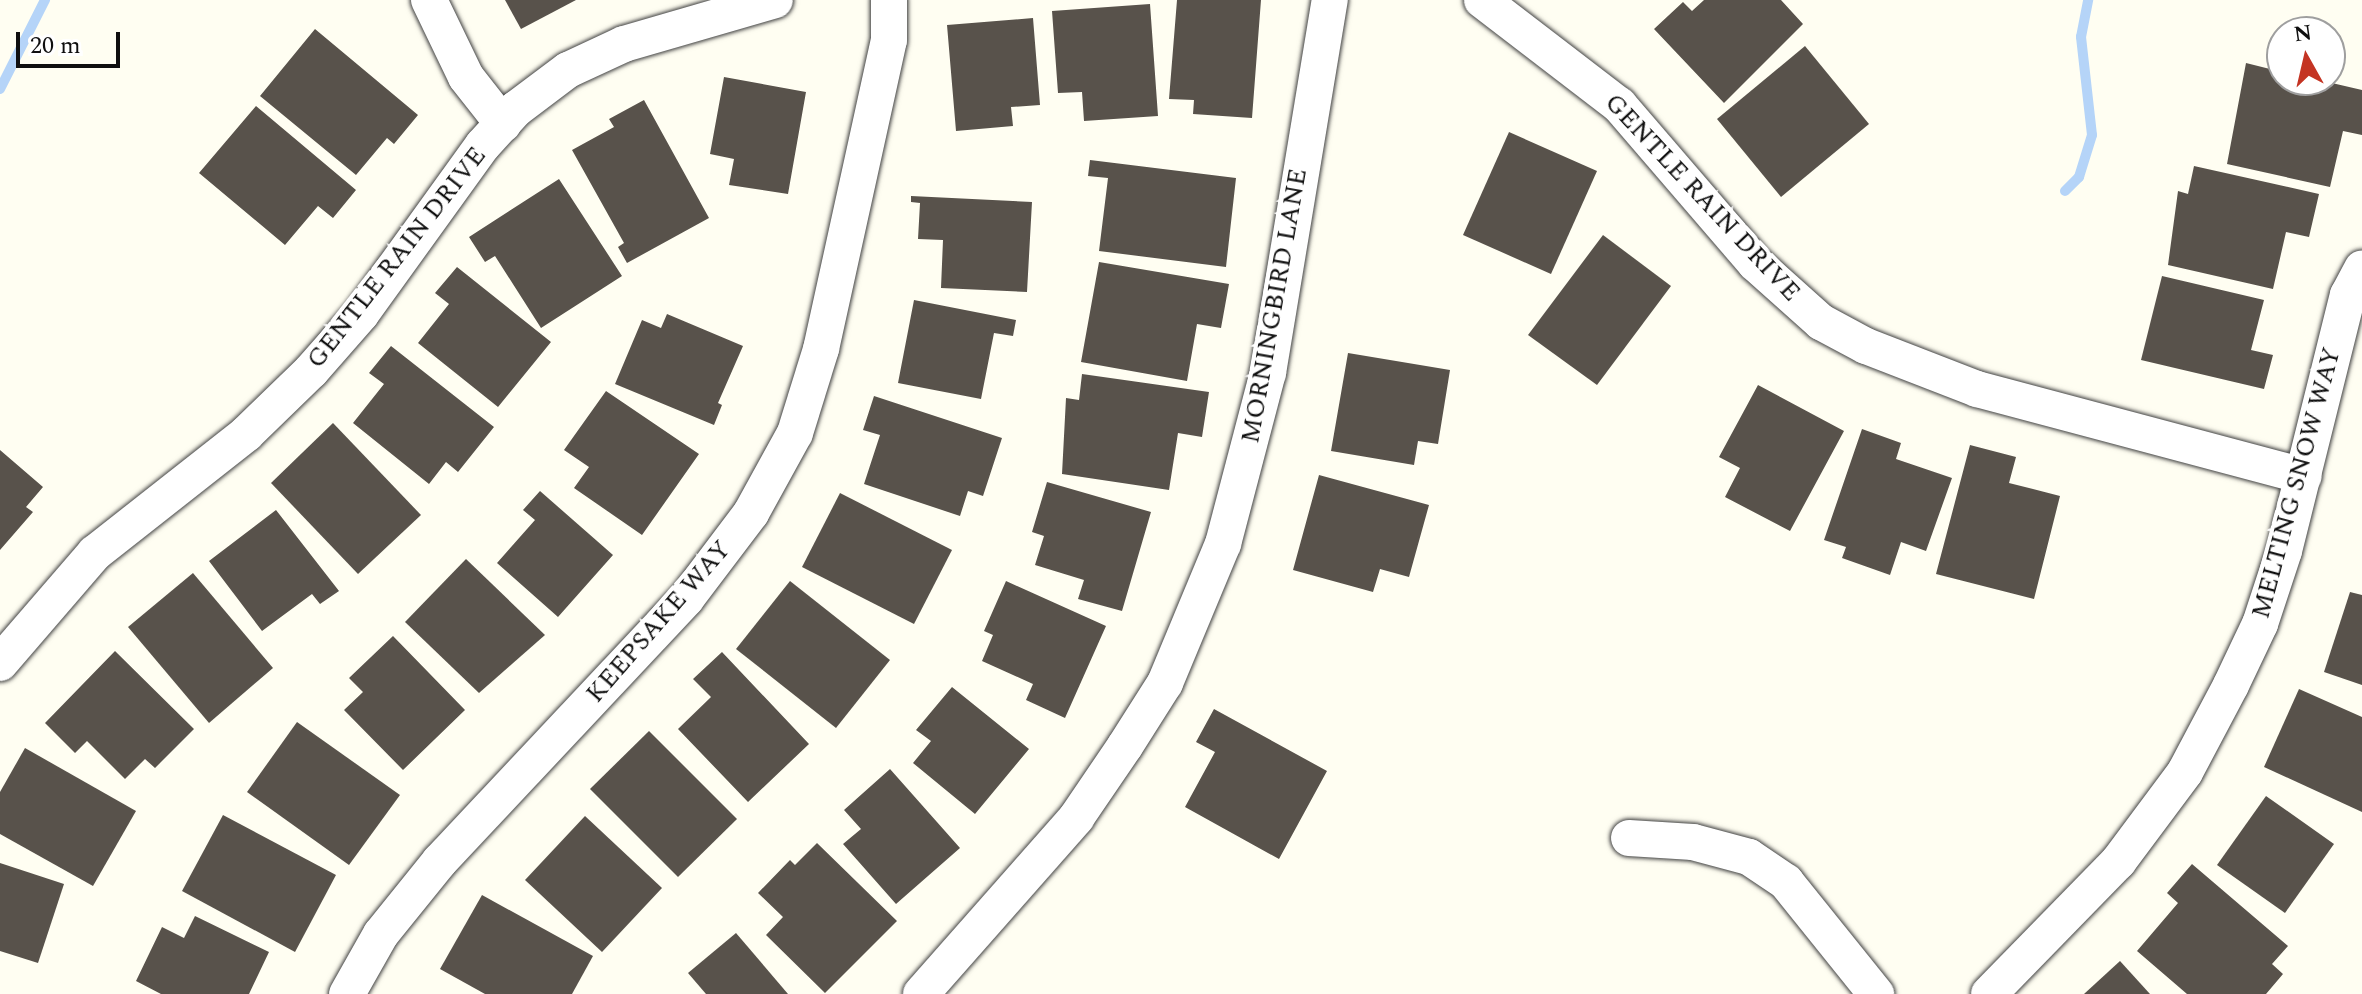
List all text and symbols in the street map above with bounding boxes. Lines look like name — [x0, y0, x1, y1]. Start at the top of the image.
scale bar — [20, 16, 124, 66]
north arrow — [2266, 16, 2346, 96]
text: N — [2292, 16, 2314, 51]
text: 20 m — [30, 28, 81, 64]
street label: GENTLE RAIN DRIVE — [1598, 88, 1806, 308]
street label: GENTLE RAIN DRIVE — [301, 141, 493, 375]
street label: MORNINGBIRD LANE — [1235, 166, 1315, 446]
street label: MELTING SNOW WAY — [2246, 344, 2348, 622]
street label: KEEPSAKE WAY — [580, 534, 738, 710]

